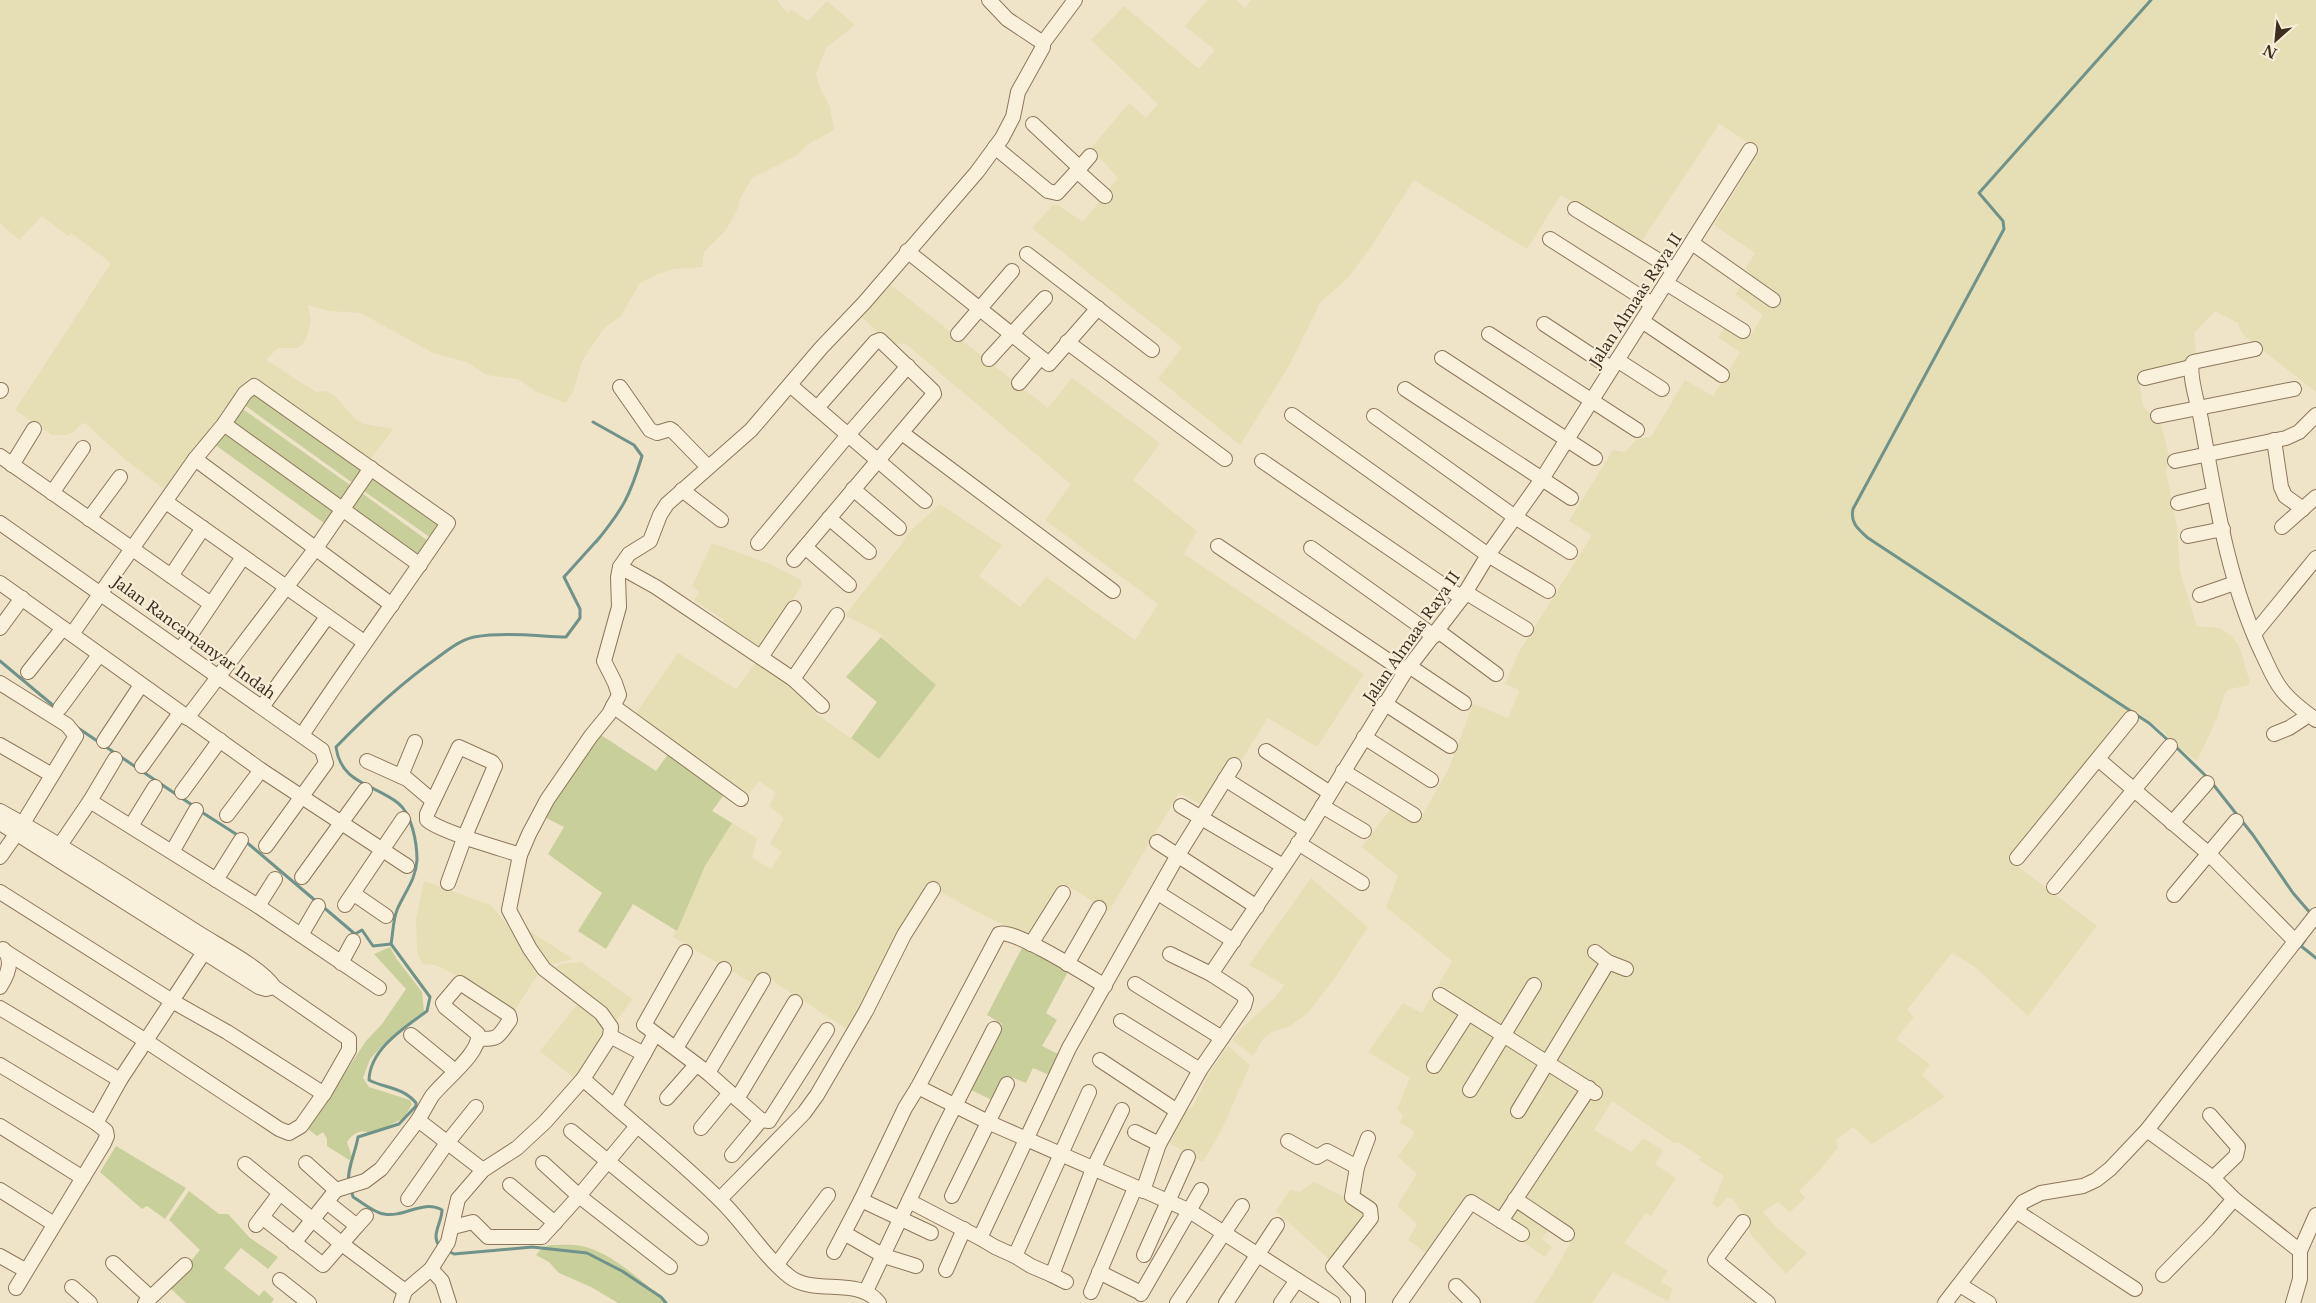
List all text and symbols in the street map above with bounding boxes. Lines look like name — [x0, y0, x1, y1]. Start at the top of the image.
north arrow — [2251, 15, 2301, 65]
text: N — [2260, 41, 2280, 63]
street label: Jalan Almaas Raya II — [1584, 229, 1686, 372]
street label: Jalan Almaas Raya II — [1358, 568, 1464, 707]
street label: Jalan Rancamanyar Indah — [107, 571, 280, 703]

